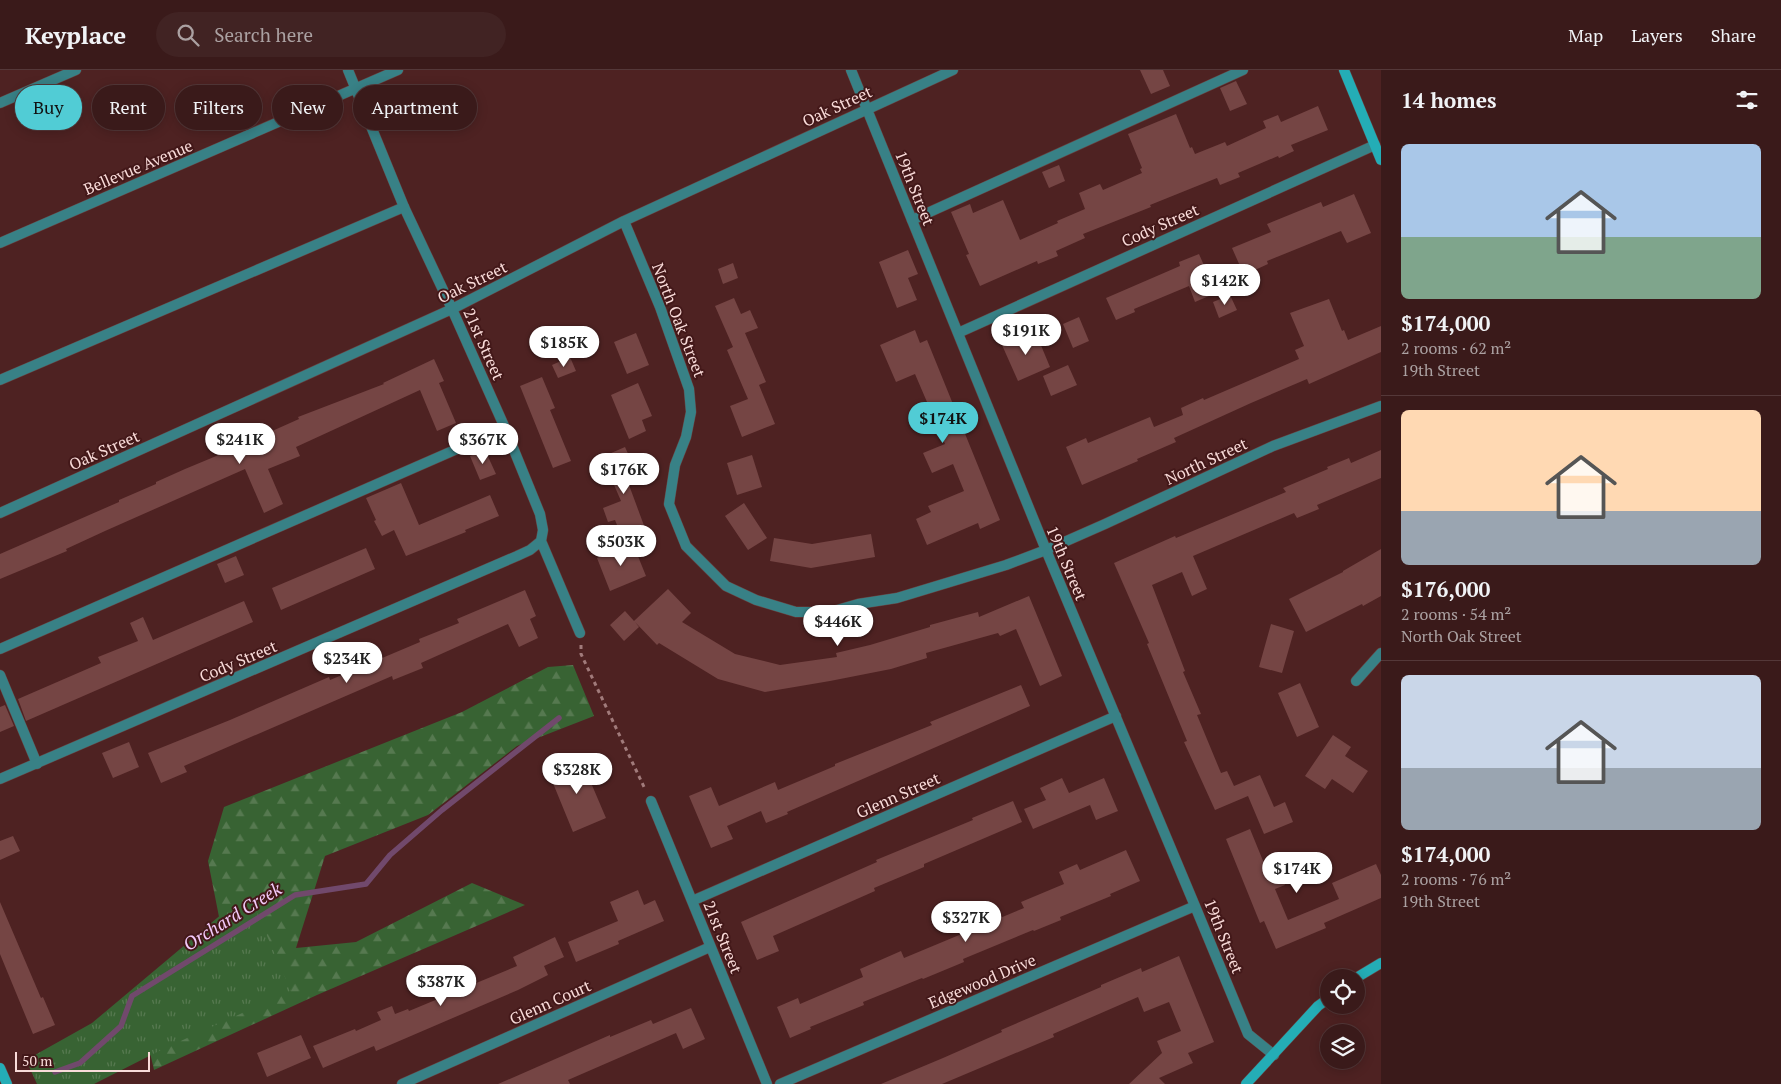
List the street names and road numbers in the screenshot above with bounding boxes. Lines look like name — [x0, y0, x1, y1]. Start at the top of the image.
street label: Oak Street — [798, 80, 876, 132]
street label: Bellevue Avenue — [80, 134, 196, 200]
street label: 19th Street — [890, 147, 940, 229]
street label: Cody Street — [1118, 198, 1202, 252]
street label: Oak Street — [434, 256, 510, 308]
street label: North Oak Street — [647, 260, 711, 380]
street label: 21st Street — [458, 305, 510, 383]
street label: Oak Street — [65, 425, 143, 475]
street label: North Street — [1161, 432, 1251, 490]
street label: 19th Street — [1041, 522, 1093, 604]
street label: Cody Street — [196, 635, 280, 687]
street label: Glenn Street — [853, 767, 943, 823]
street label: 19th Street — [1199, 895, 1249, 977]
street label: 21st Street — [698, 897, 748, 977]
street label: Edgewood Drive — [925, 948, 1039, 1014]
street label: Glenn Court — [506, 974, 594, 1030]

